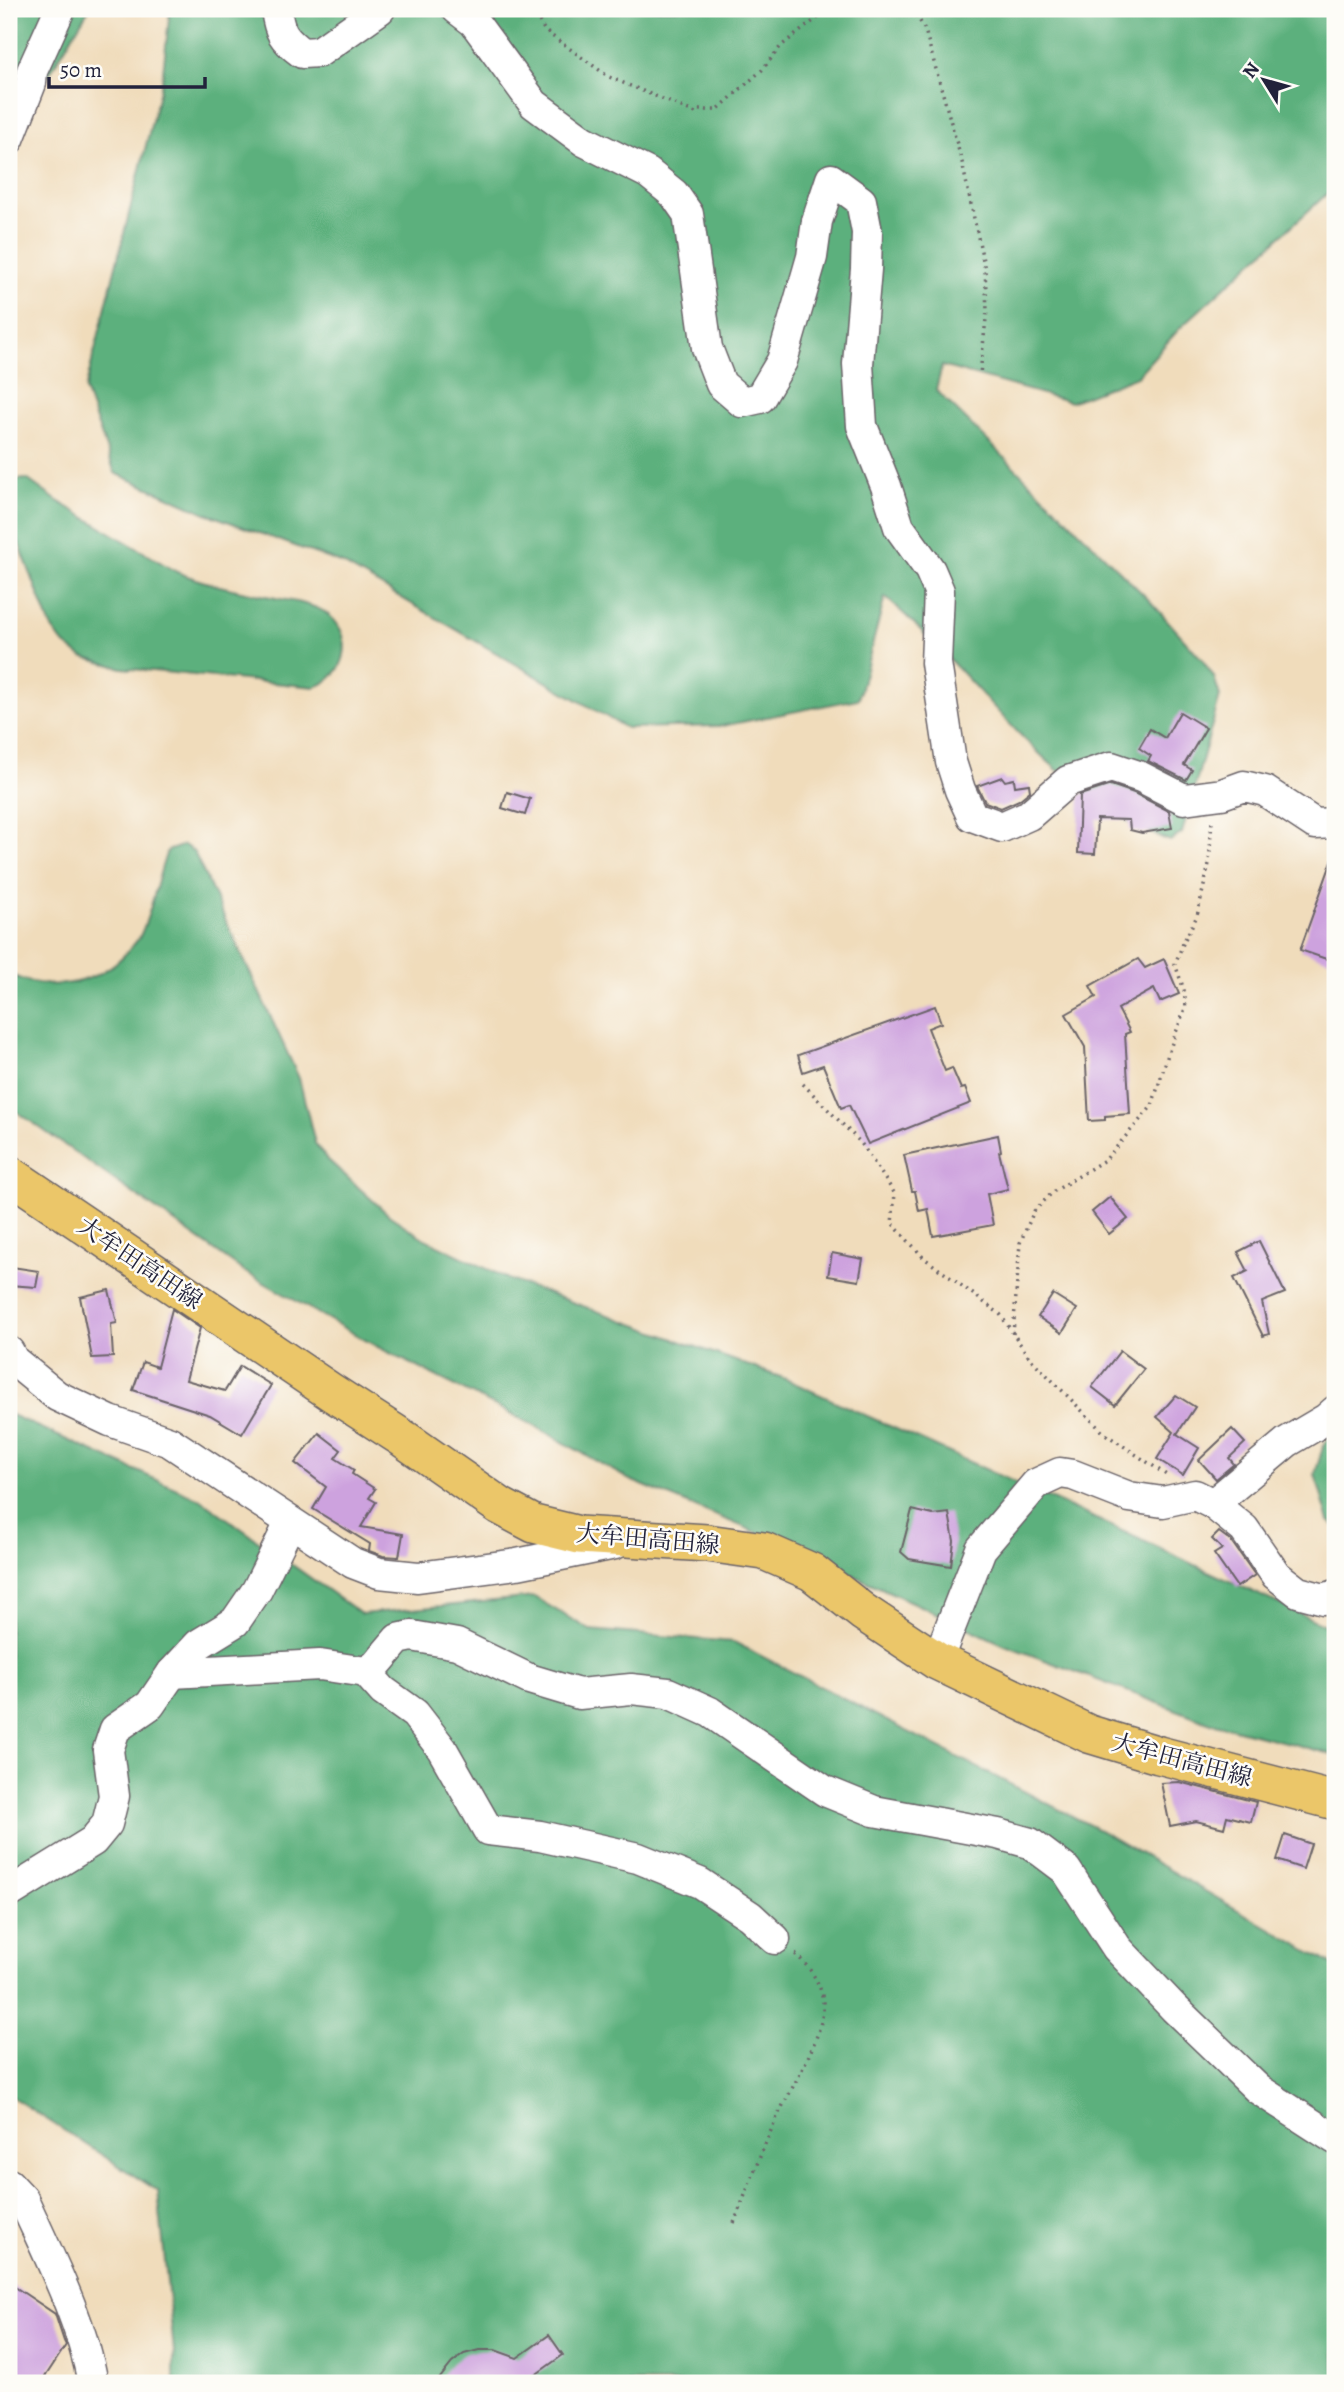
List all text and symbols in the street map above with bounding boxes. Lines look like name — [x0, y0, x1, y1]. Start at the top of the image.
scale bar — [49, 46, 205, 90]
north arrow — [1228, 46, 1298, 116]
text: 50 m — [60, 56, 102, 84]
text: N — [1237, 57, 1266, 84]
street label: 大牟田高田線 — [71, 1209, 209, 1317]
street label: 大牟田高田線 — [575, 1517, 721, 1561]
street label: 大牟田高田線 — [1108, 1726, 1256, 1794]

